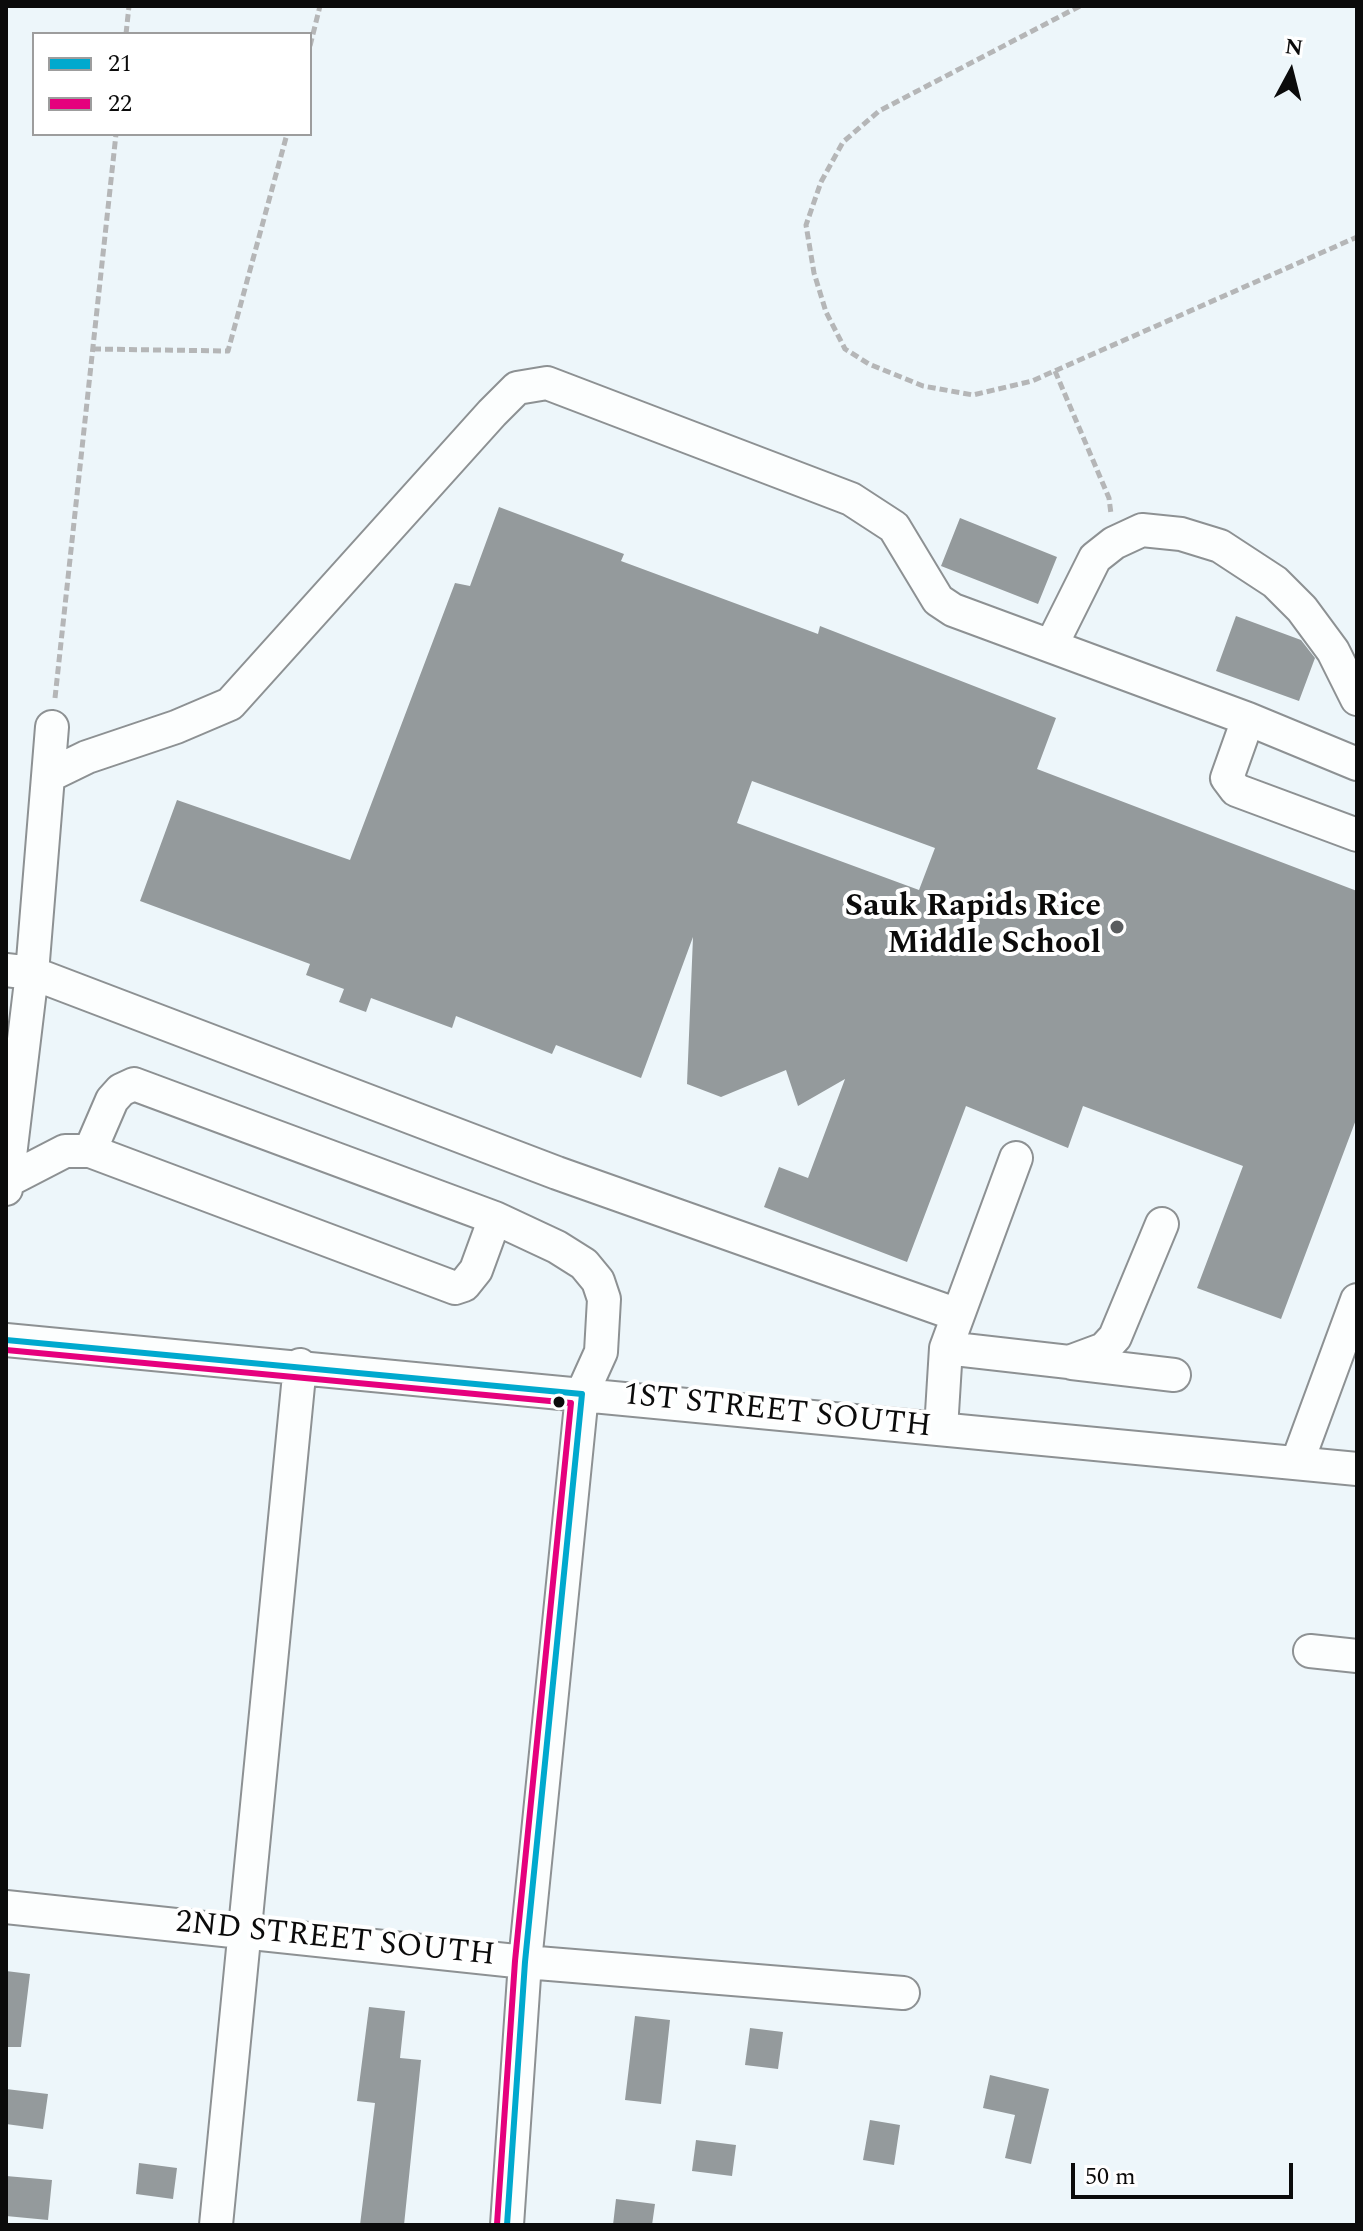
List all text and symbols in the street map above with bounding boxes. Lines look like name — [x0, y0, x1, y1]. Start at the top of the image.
text: N — [1283, 30, 1305, 65]
legend — [32, 32, 312, 136]
north arrow — [1251, 32, 1331, 112]
text: 21 — [108, 46, 132, 82]
text: 22 — [108, 86, 132, 122]
place label: Sauk Rapids Rice Middle School — [845, 890, 1101, 965]
marker: Sauk Rapids Rice Middle School — [1108, 918, 1126, 936]
street label: 1ST STREET SOUTH — [621, 1378, 933, 1448]
unlabelled marker — [551, 1394, 567, 1410]
street label: 2ND STREET SOUTH — [173, 1905, 497, 1977]
scale bar — [1075, 2147, 1297, 2197]
text: 50 m — [1085, 2159, 1136, 2195]

